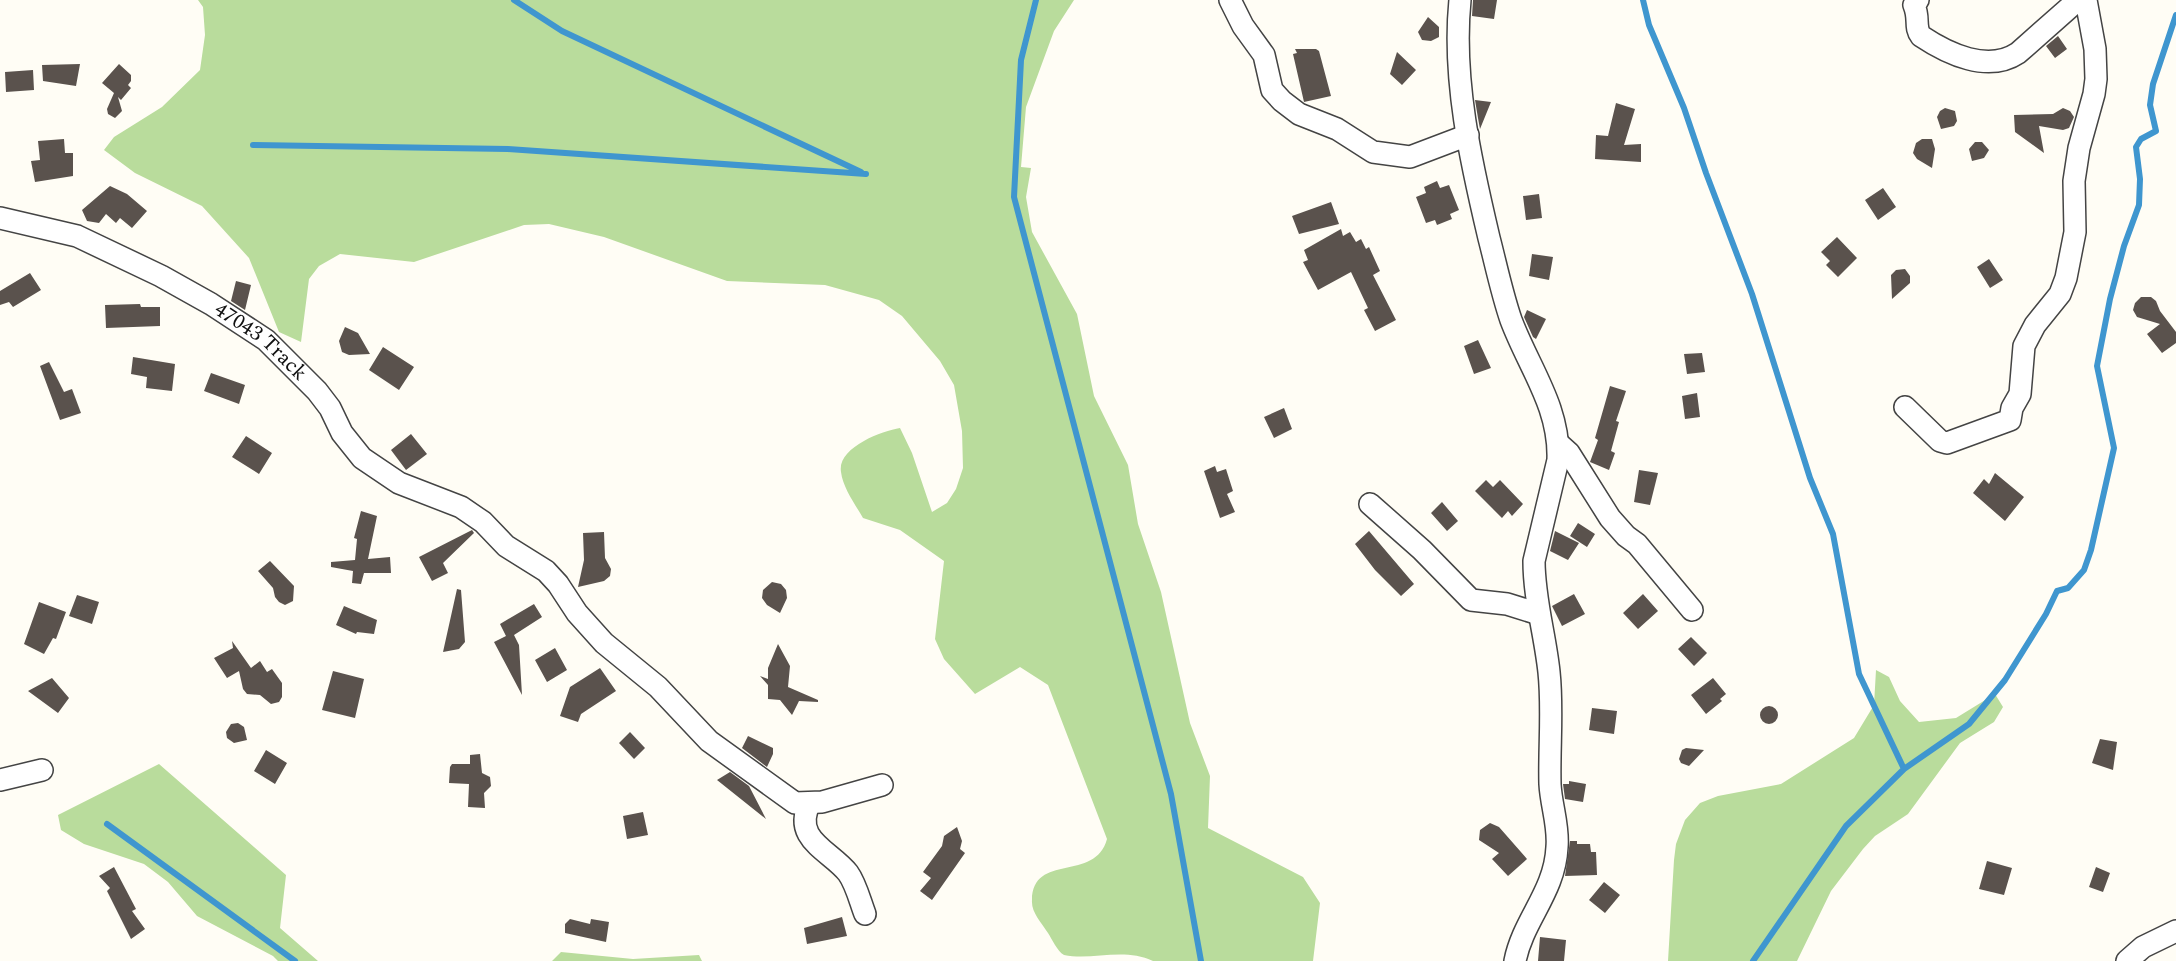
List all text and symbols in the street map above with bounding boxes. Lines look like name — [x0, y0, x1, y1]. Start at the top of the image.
street label: 47043 Track — [208, 294, 315, 389]

